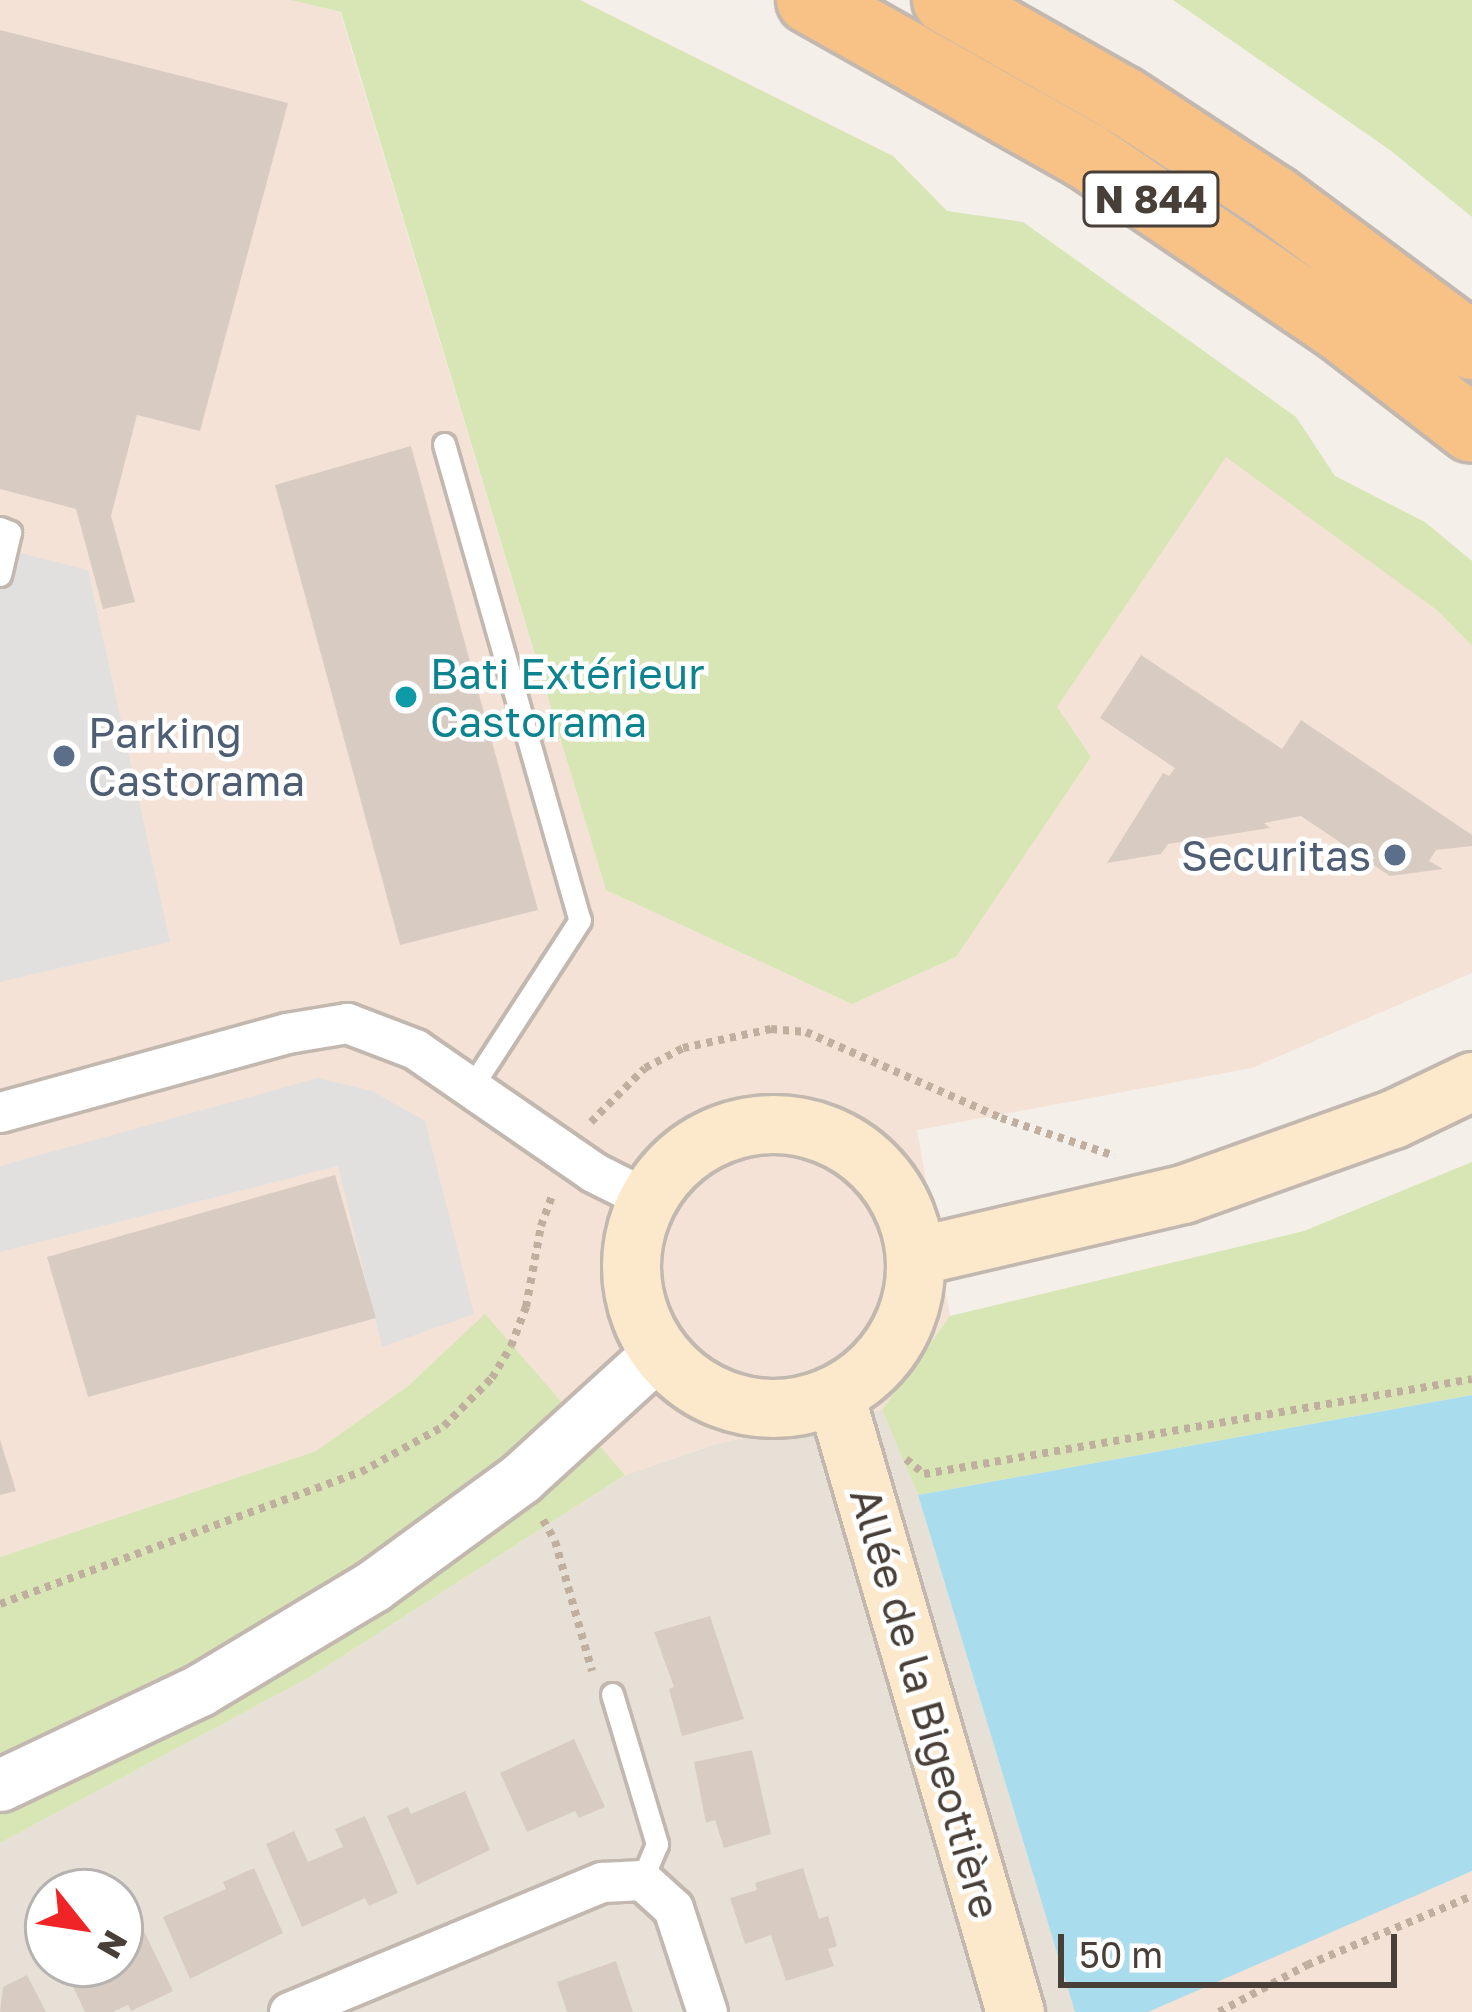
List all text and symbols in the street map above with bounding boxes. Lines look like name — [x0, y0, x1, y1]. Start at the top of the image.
road number: N 844 — [1082, 166, 1220, 232]
place label: Bati Extérieur Castorama — [430, 648, 705, 746]
marker: Bati Extérieur Castorama — [393, 684, 419, 710]
place label: Parking Castorama — [88, 707, 305, 806]
marker: Parking Castorama — [51, 743, 77, 769]
place label: Securitas — [1181, 830, 1371, 880]
marker: Securitas — [1382, 842, 1408, 868]
street label: Allée de la Bigeottière — [840, 1482, 1012, 1924]
north arrow — [24, 1868, 144, 1988]
scale bar — [1064, 1910, 1403, 1984]
text: N — [90, 1924, 136, 1965]
text: 50 m — [1079, 1933, 1163, 1976]

